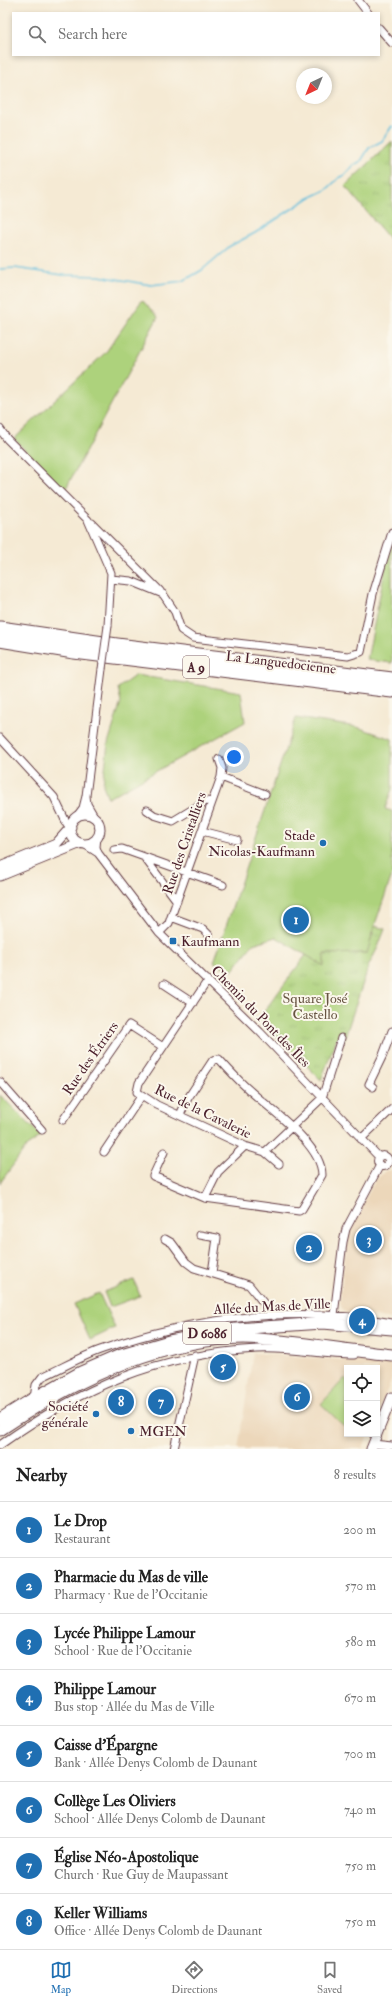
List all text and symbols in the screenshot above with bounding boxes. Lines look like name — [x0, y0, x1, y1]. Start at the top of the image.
search box — [12, 12, 380, 56]
icon: search — [26, 23, 48, 45]
text: Search here — [58, 25, 127, 44]
north arrow — [296, 68, 332, 104]
street label: La Languedocienne — [225, 647, 337, 678]
road number: A 9 — [183, 656, 209, 678]
your location — [224, 747, 244, 767]
street label: Rue des Cristalliers — [159, 789, 210, 897]
place label: Stade Nicolas-Kaufmann — [208, 827, 315, 860]
marker: Stade Nicolas-Kaufmann — [318, 838, 328, 848]
pin: 1 — [283, 905, 309, 935]
place label: Kaufmann — [181, 933, 239, 950]
marker: Kaufmann — [168, 936, 178, 946]
street label: Chemin du Pont des Îles — [208, 962, 314, 1071]
park label: Square José Castello — [283, 990, 348, 1023]
street label: Rue des Étriers — [59, 1018, 122, 1098]
street label: Rue de la Cavalerie — [152, 1081, 254, 1142]
pin: 3 — [356, 1225, 382, 1255]
pin: 2 — [296, 1233, 322, 1263]
street label: Allée du Mas de Ville — [212, 1295, 331, 1318]
pin: 4 — [349, 1306, 375, 1336]
road number: D 6086 — [183, 1322, 231, 1344]
pin: 5 — [210, 1352, 236, 1382]
map controls — [344, 1365, 380, 1437]
button: locate — [344, 1365, 380, 1401]
pin: 6 — [284, 1382, 310, 1412]
pin: 8 — [108, 1387, 134, 1417]
pin: 7 — [148, 1387, 174, 1417]
place label: Société générale — [42, 1398, 88, 1431]
button: layers — [344, 1401, 380, 1437]
marker: Société générale — [91, 1409, 101, 1419]
place label: MGEN — [139, 1423, 187, 1440]
marker: MGEN — [126, 1426, 136, 1436]
text: Nearby — [16, 1465, 67, 1486]
text: 8 results — [334, 1467, 376, 1483]
text: Le Drop — [54, 1512, 107, 1531]
text: 1 — [27, 1522, 31, 1538]
text: 200 m — [343, 1522, 376, 1538]
text: Restaurant — [54, 1531, 110, 1547]
text: Pharmacie du Mas de ville — [54, 1568, 208, 1587]
text: 2 — [26, 1578, 32, 1594]
text: 570 m — [345, 1578, 376, 1594]
text: Pharmacy · Rue de l'Occitanie — [54, 1587, 208, 1603]
text: Lycée Philippe Lamour — [54, 1624, 195, 1643]
text: 3 — [27, 1634, 32, 1650]
text: 580 m — [345, 1634, 376, 1650]
text: School · Rue de l'Occitanie — [54, 1643, 192, 1659]
text: Philippe Lamour — [54, 1680, 156, 1699]
text: 4 — [25, 1690, 33, 1706]
text: 670 m — [344, 1690, 376, 1706]
text: Bus stop · Allée du Mas de Ville — [54, 1699, 215, 1715]
text: Caisse d'Épargne — [54, 1736, 157, 1755]
text: 5 — [26, 1746, 32, 1762]
text: 700 m — [344, 1746, 376, 1762]
text: Bank · Allée Denys Colomb de Daunant — [54, 1755, 257, 1771]
text: Collège Les Oliviers — [54, 1792, 176, 1811]
text: 6 — [26, 1802, 32, 1818]
text: 740 m — [344, 1802, 376, 1818]
text: School · Allée Denys Colomb de Daunant — [54, 1811, 266, 1827]
text: Église Néo-Apostolique — [54, 1848, 199, 1867]
text: 7 — [26, 1858, 32, 1874]
text: 750 m — [345, 1858, 376, 1874]
text: Church · Rue Guy de Maupassant — [54, 1867, 228, 1883]
text: Keller Williams — [54, 1904, 147, 1923]
text: 8 — [26, 1914, 32, 1930]
text: 750 m — [345, 1914, 376, 1930]
text: Office · Allée Denys Colomb de Daunant — [54, 1923, 262, 1939]
tab: Map — [50, 1959, 72, 1996]
tab: Directions — [171, 1959, 218, 1996]
tab: Saved — [317, 1959, 342, 1996]

